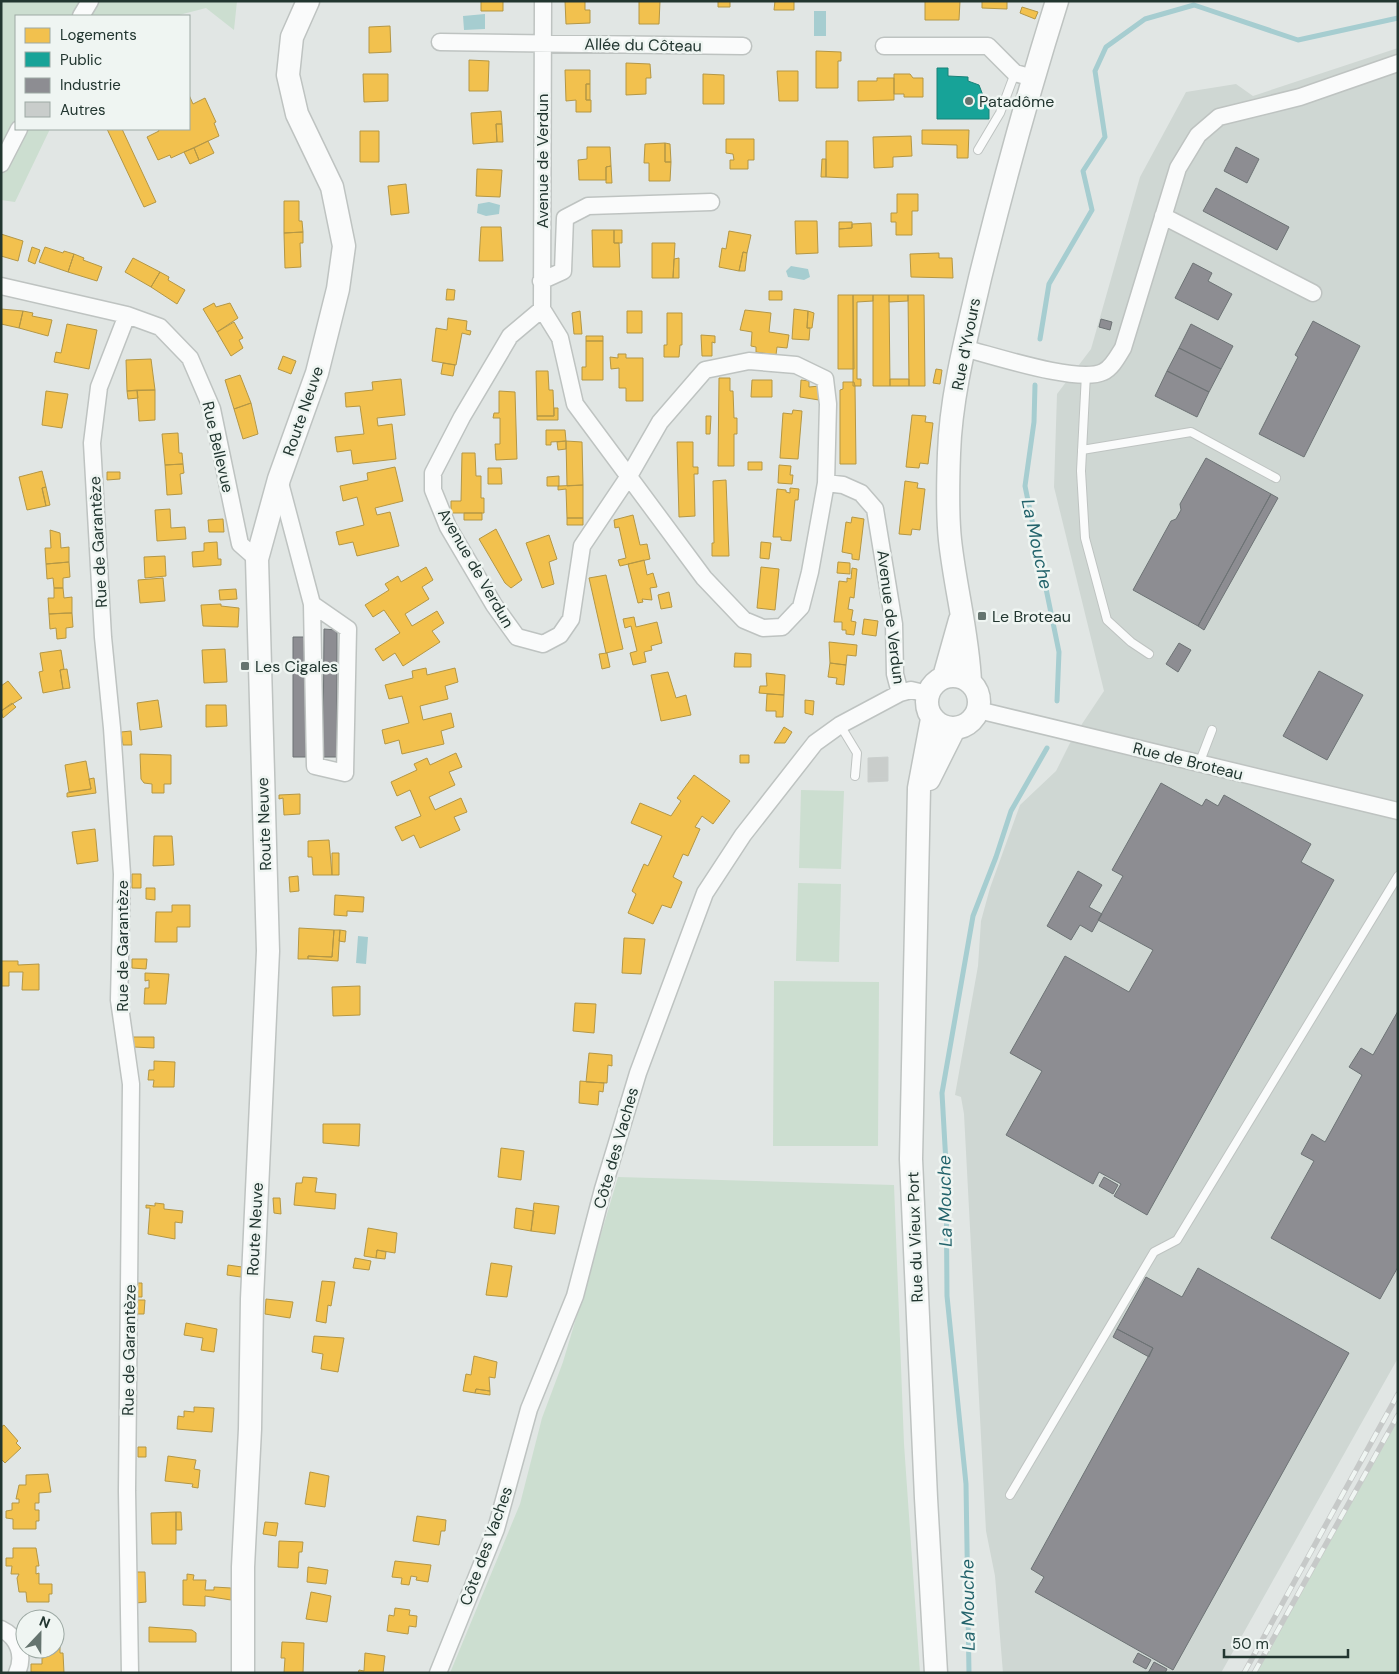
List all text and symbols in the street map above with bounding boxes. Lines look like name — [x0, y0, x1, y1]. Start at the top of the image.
legend — [15, 15, 190, 130]
text: Logements — [60, 25, 137, 45]
street label: Allée du Côteau — [584, 33, 702, 57]
text: Public — [60, 50, 102, 70]
text: Industrie — [60, 75, 121, 95]
place label: Patadôme — [979, 91, 1054, 112]
street label: Avenue de Verdun — [532, 94, 553, 228]
marker: Patadôme — [963, 95, 975, 107]
text: Autres — [60, 100, 106, 120]
street label: Rue d'Yvours — [947, 296, 985, 392]
street label: Route Neuve — [278, 363, 328, 459]
street label: Rue Bellevue — [197, 399, 239, 495]
street label: Rue de Garantèze — [84, 476, 112, 608]
water label: La Mouche — [1016, 497, 1058, 591]
street label: Avenue de Verdun — [433, 504, 519, 632]
street label: Avenue de Verdun — [872, 549, 910, 685]
place label: Le Broteau — [992, 606, 1071, 627]
marker: Le Broteau — [976, 610, 988, 622]
place label: Les Cigales — [255, 656, 338, 677]
marker: Les Cigales — [239, 660, 251, 672]
street label: Rue de Broteau — [1131, 737, 1245, 785]
street label: Route Neuve — [252, 777, 276, 871]
street label: Rue de Garantèze — [112, 880, 133, 1012]
street label: Côte des Vaches — [589, 1085, 643, 1211]
water label: La Mouche — [932, 1155, 958, 1247]
street label: Rue du Vieux Port — [902, 1171, 928, 1303]
street label: Route Neuve — [242, 1182, 268, 1276]
street label: Rue de Garantèze — [117, 1284, 141, 1416]
street label: Côte des Vaches — [455, 1483, 517, 1609]
water label: La Mouche — [955, 1559, 981, 1651]
north arrow — [15, 1609, 65, 1659]
text: N — [37, 1612, 53, 1632]
scale bar — [1224, 1626, 1348, 1658]
text: 50 m — [1232, 1634, 1269, 1654]

